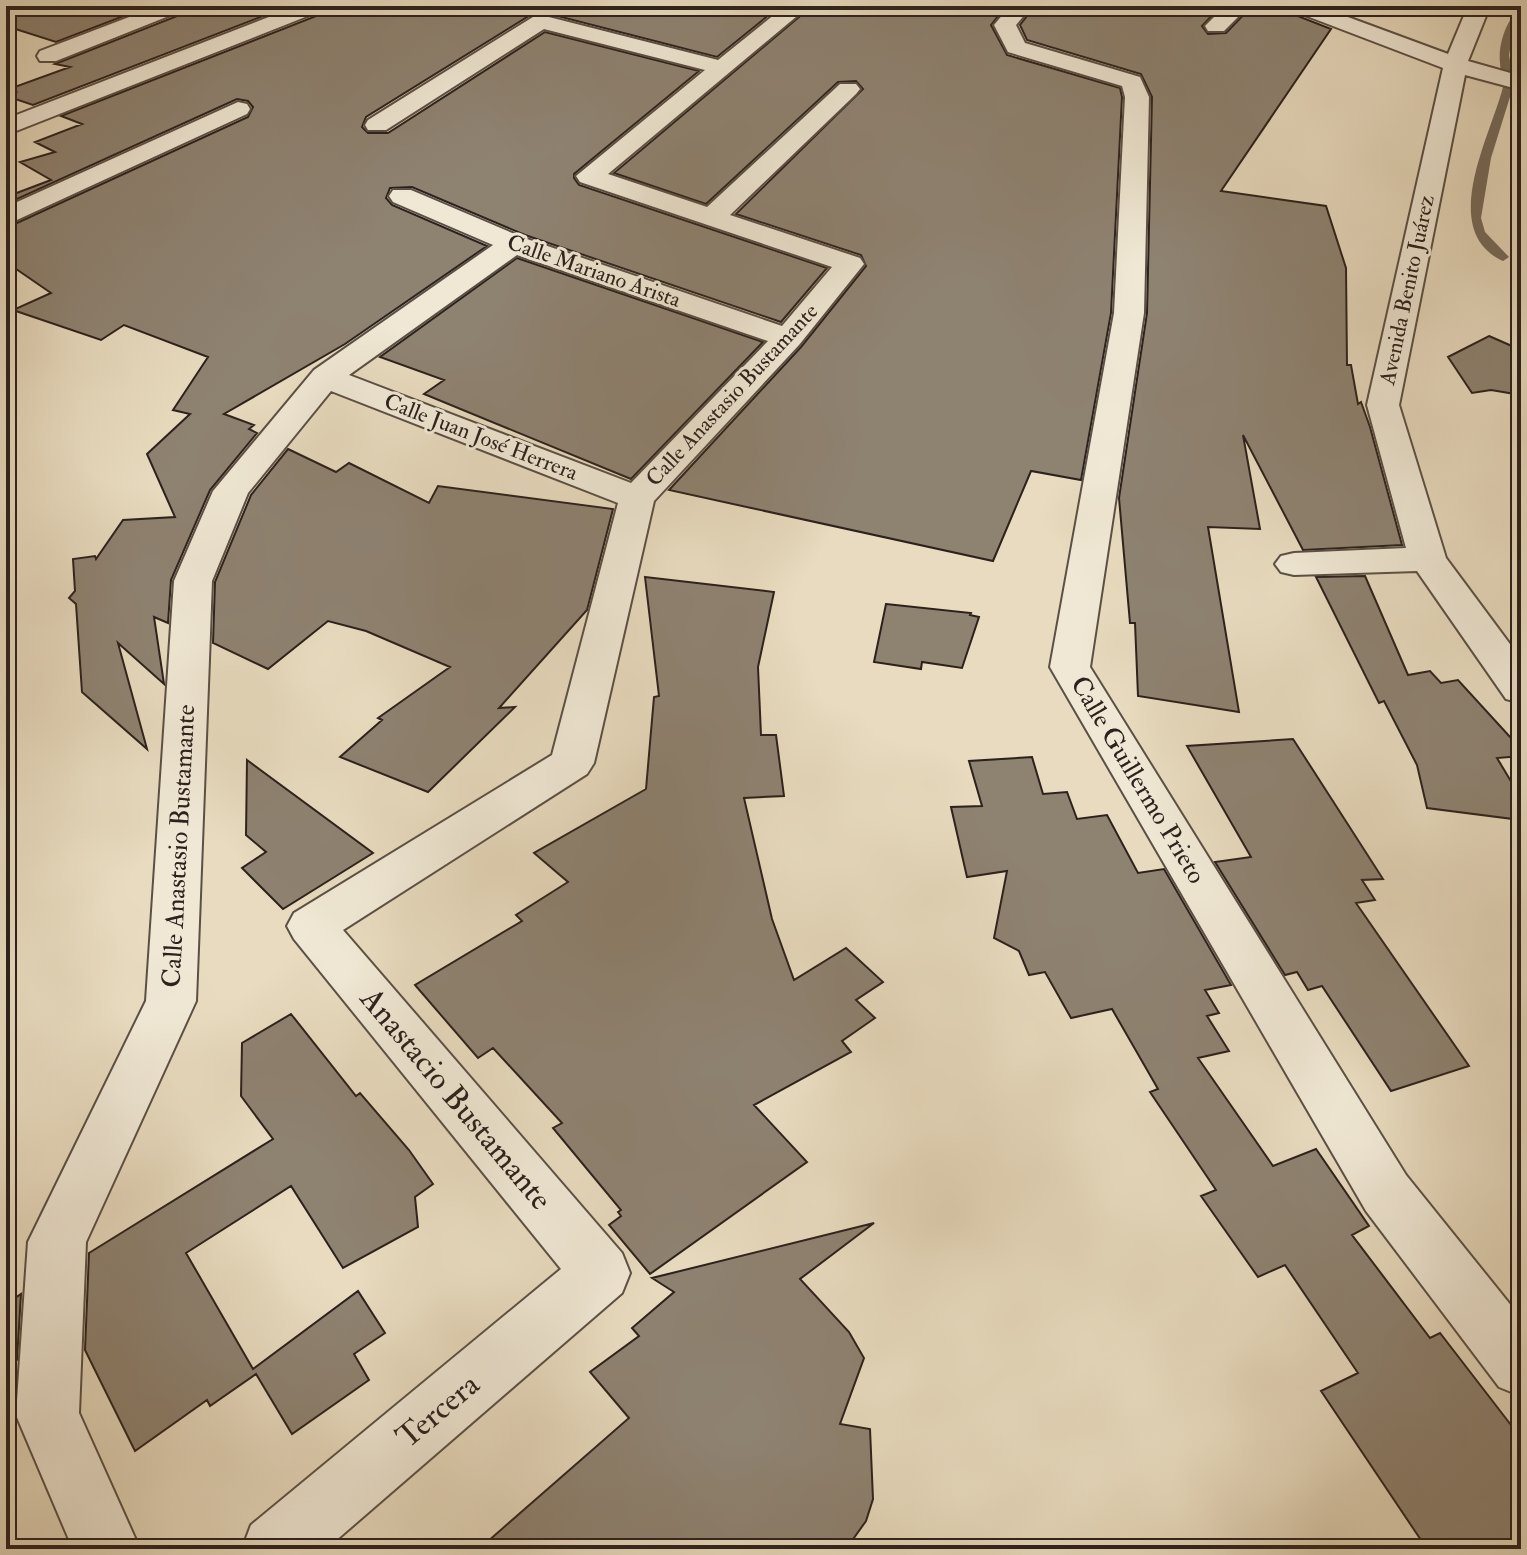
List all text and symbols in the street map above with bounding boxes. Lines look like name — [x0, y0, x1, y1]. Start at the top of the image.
street label: Avenida Benito Juárez — [1373, 192, 1441, 388]
street label: Calle Mariano Arista — [504, 228, 685, 314]
street label: Calle Anastasio Bustamante — [640, 298, 824, 492]
street label: Calle Juan José Herrera — [380, 387, 583, 487]
street label: Calle Guillermo Prieto — [1063, 670, 1213, 890]
street label: Calle Anastasio Bustamante — [156, 704, 202, 988]
street label: Anastacio Bustamante — [351, 979, 561, 1218]
street label: Tercera — [388, 1364, 488, 1457]

